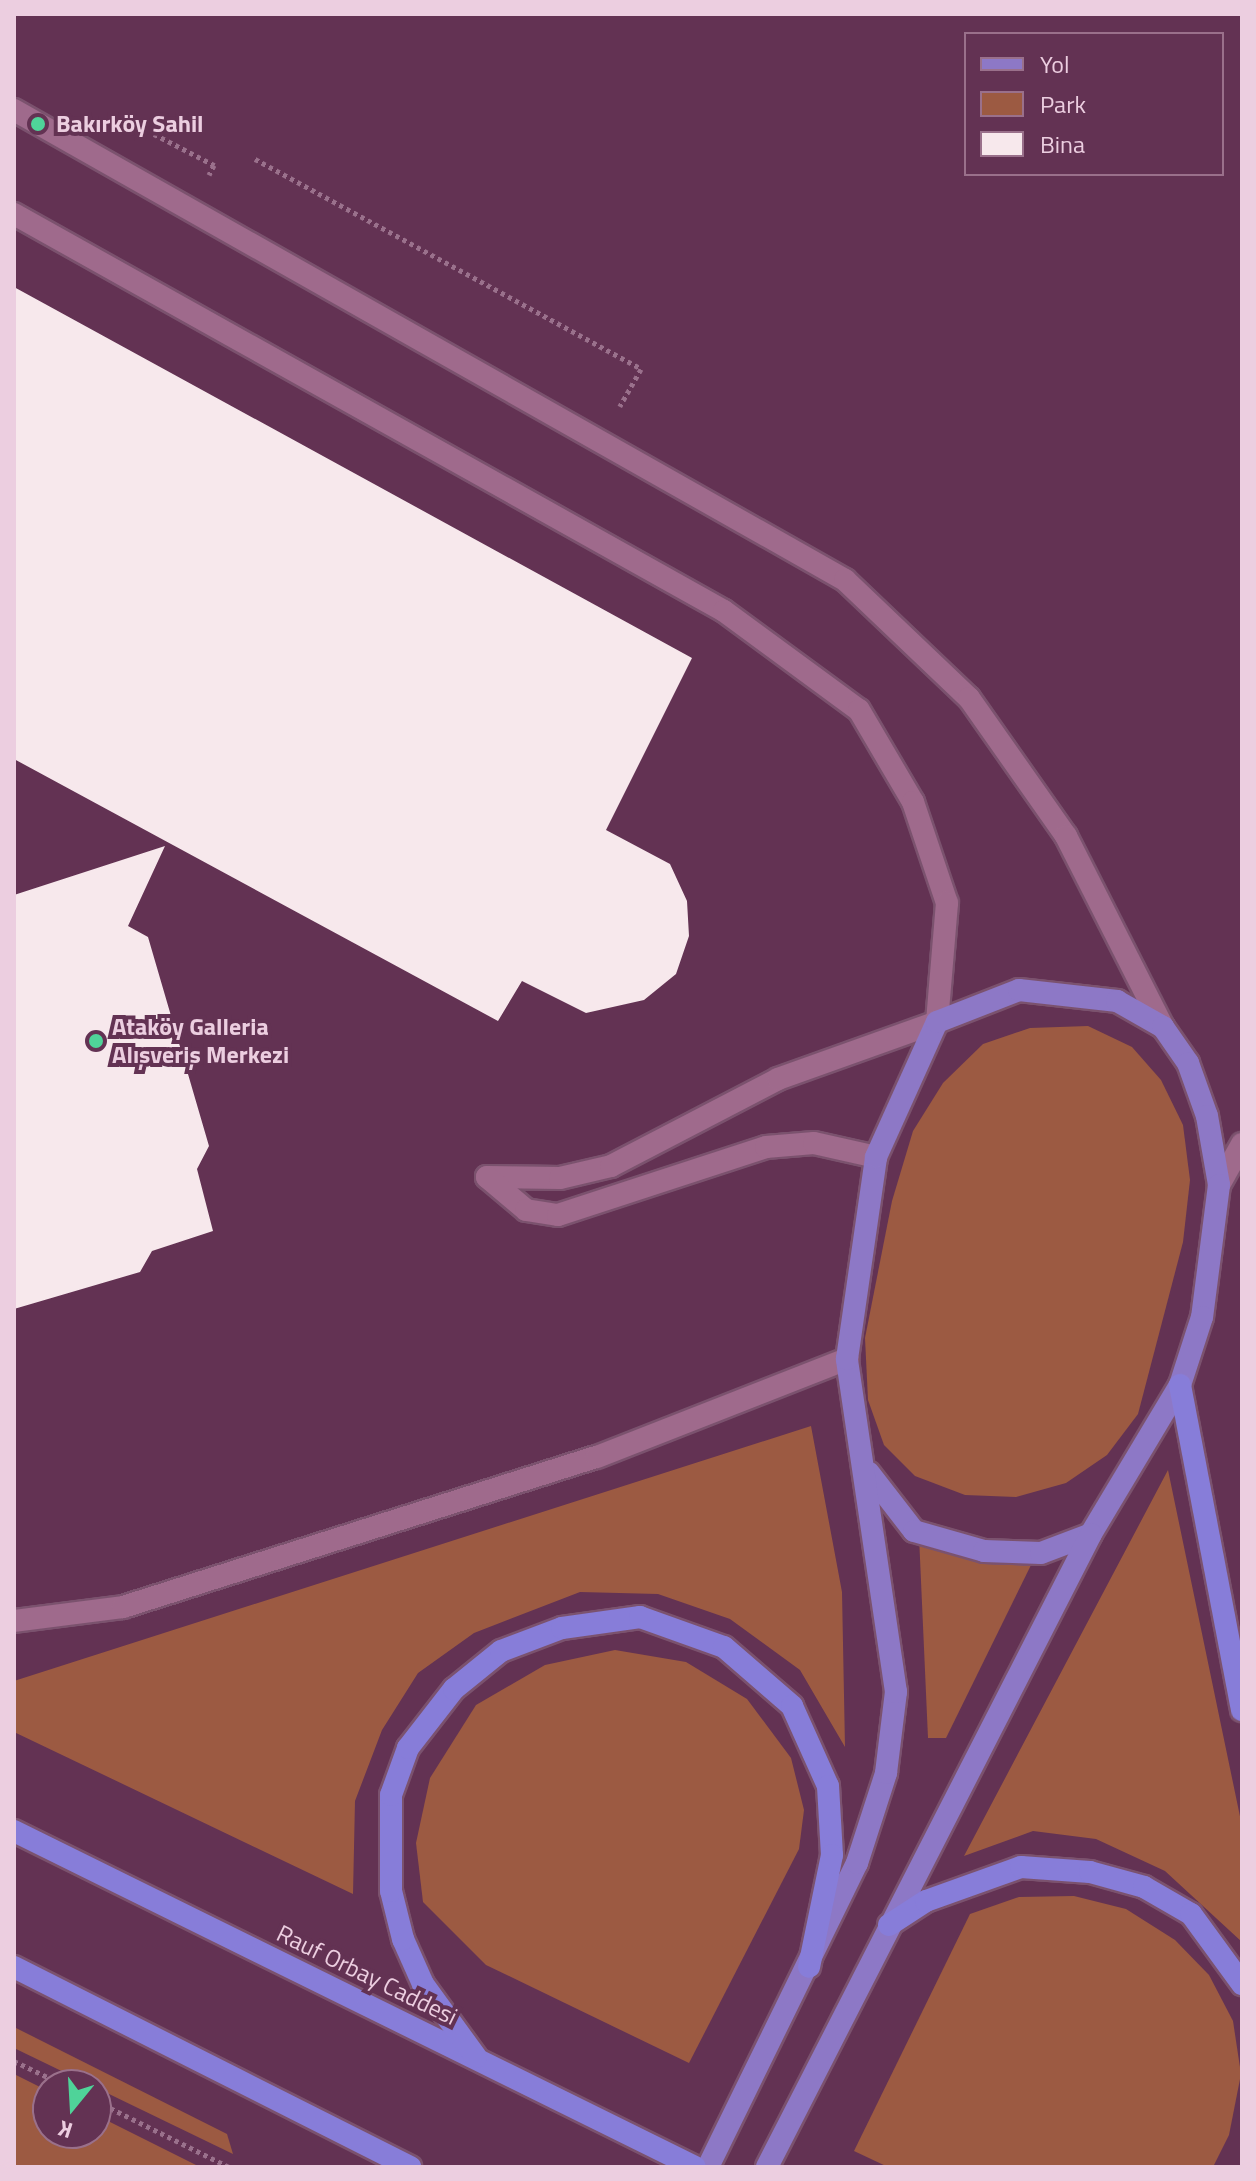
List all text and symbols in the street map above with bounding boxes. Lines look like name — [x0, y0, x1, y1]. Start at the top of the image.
legend — [964, 32, 1224, 176]
text: Yol — [1040, 46, 1069, 82]
text: Park — [1040, 86, 1086, 122]
place label: Bakırköy Sahil — [56, 110, 204, 138]
marker: Bakırköy Sahil — [27, 113, 49, 135]
text: Bina — [1040, 126, 1085, 162]
place label: Ataköy Galleria Alışveriş Merkezi — [112, 1013, 289, 1069]
marker: Ataköy Galleria Alışveriş Merkezi — [87, 1032, 105, 1050]
street label: Rauf Orbay Caddesi — [272, 1919, 462, 2031]
north arrow — [32, 2069, 112, 2149]
text: K — [54, 2112, 77, 2148]

